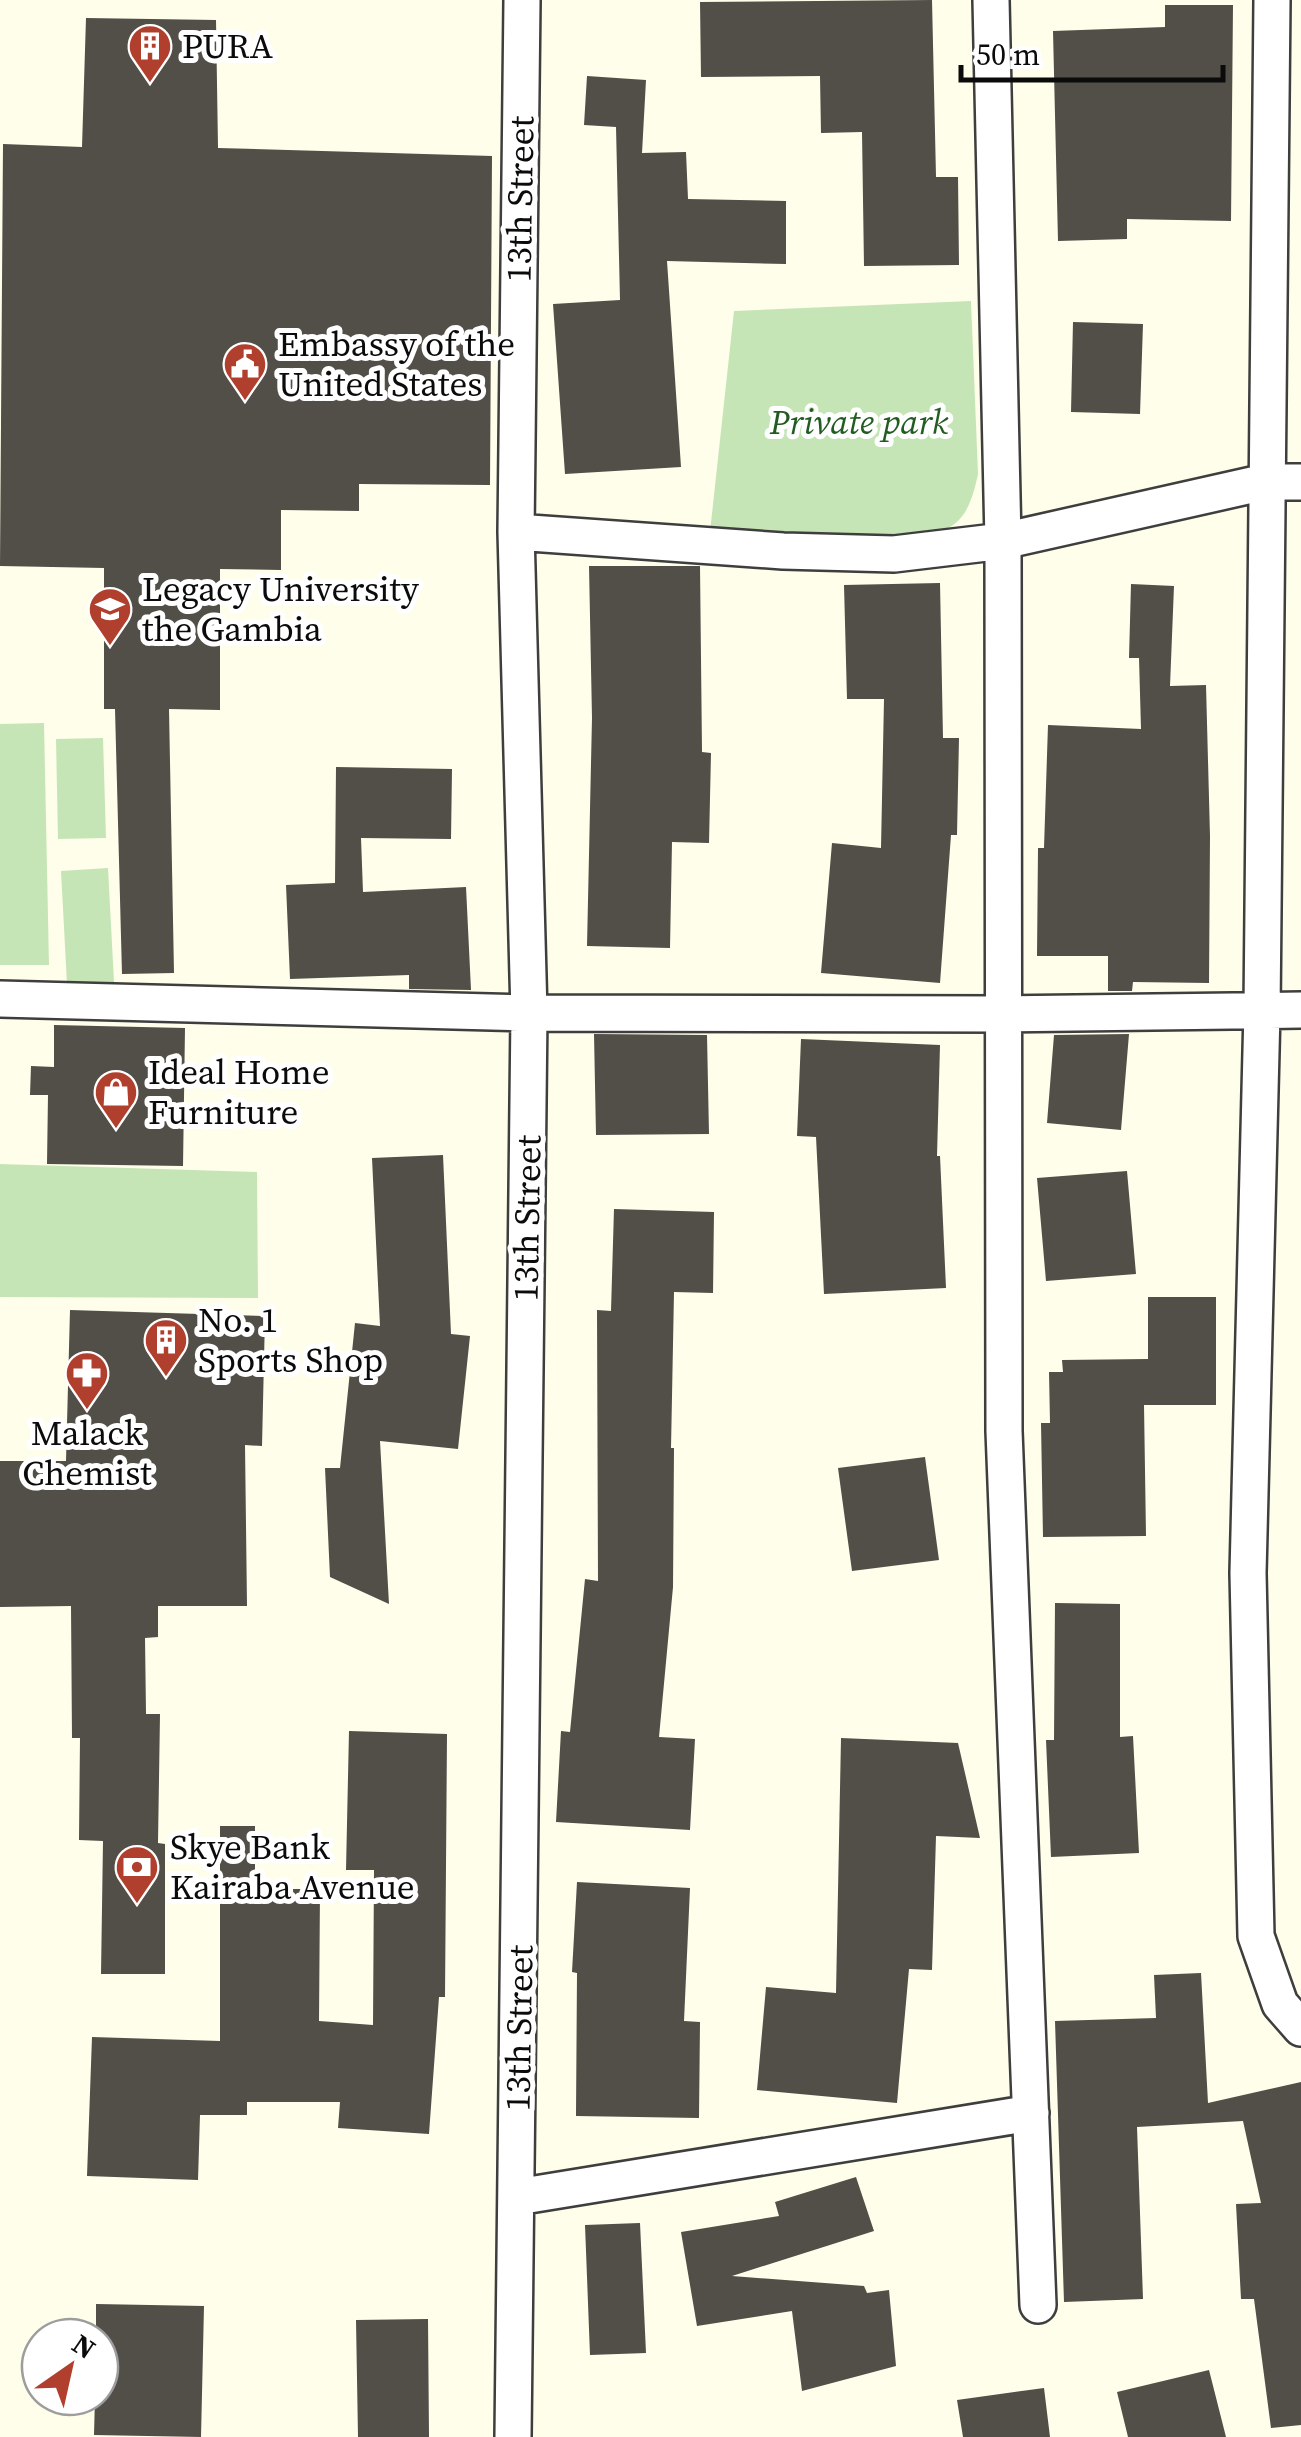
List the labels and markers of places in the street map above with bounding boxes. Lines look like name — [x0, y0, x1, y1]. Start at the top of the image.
place label: PURA — [182, 22, 273, 70]
building icon: PURA — [127, 23, 173, 84]
place label: Embassy of the United States — [278, 320, 515, 408]
public building icon: Embassy of the United States — [222, 341, 268, 402]
place label: Legacy University the Gambia — [142, 565, 419, 653]
school or university icon: Legacy University the Gambia — [87, 586, 133, 647]
place label: Ideal Home Furniture — [148, 1048, 330, 1136]
shop icon: Ideal Home Furniture — [93, 1069, 139, 1130]
place label: No. 1 Sports Shop — [198, 1296, 383, 1384]
building icon: No. 1 Sports Shop — [143, 1317, 189, 1378]
pharmacy icon: Malack Chemist — [64, 1350, 110, 1411]
place label: Malack Chemist — [22, 1409, 152, 1497]
place label: Skye Bank Kairaba Avenue — [170, 1823, 415, 1911]
bank icon: Skye Bank Kairaba Avenue — [114, 1844, 160, 1905]

